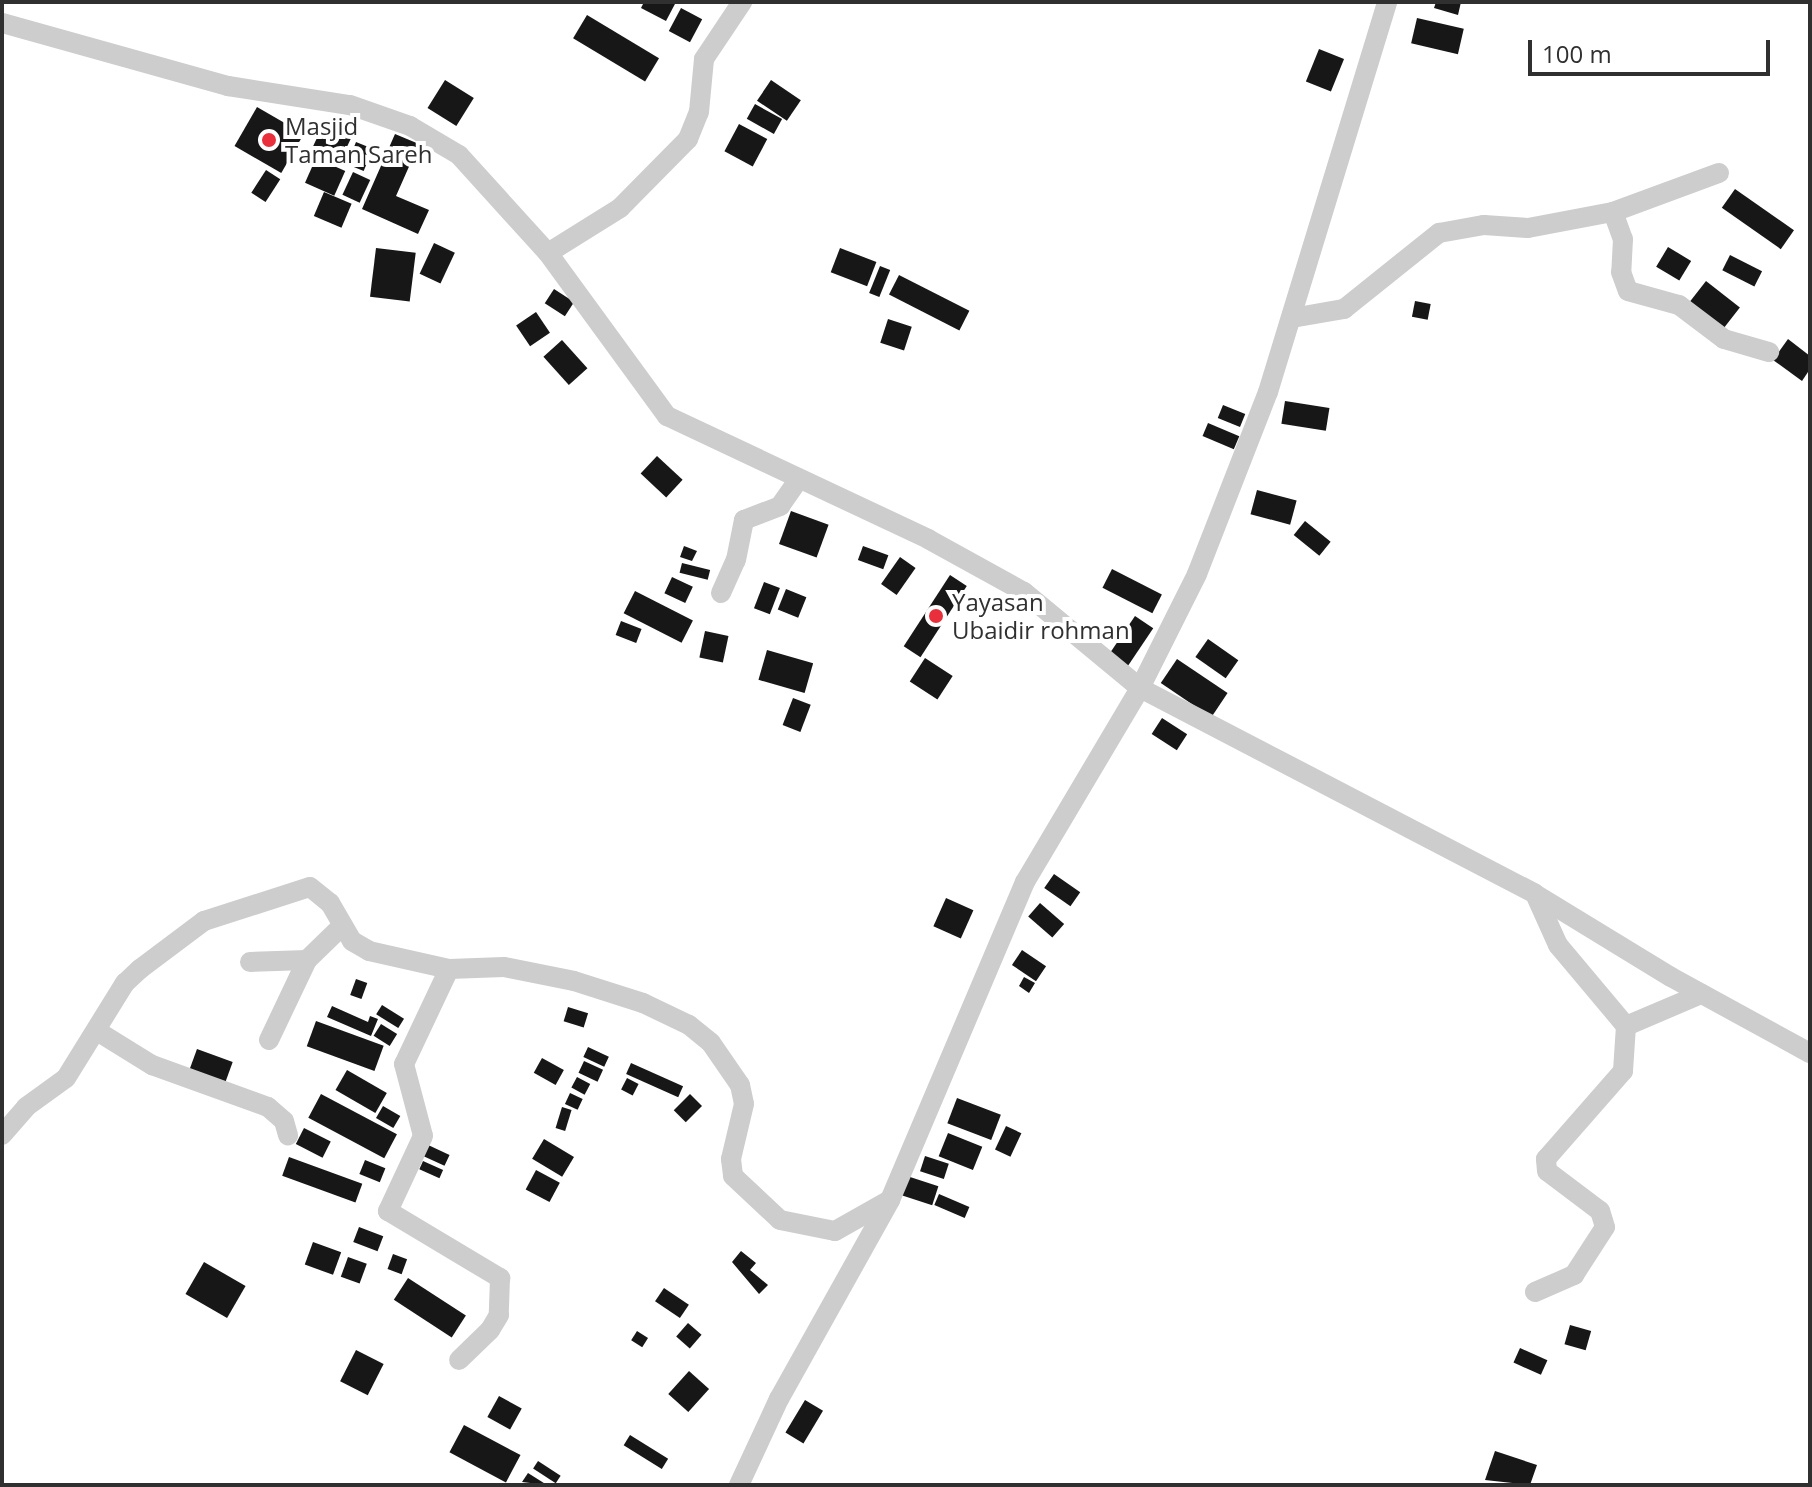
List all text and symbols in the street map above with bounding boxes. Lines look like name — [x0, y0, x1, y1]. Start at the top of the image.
scale bar — [1532, 24, 1774, 74]
text: 100 m — [1542, 37, 1612, 70]
place label: Masjid Taman Sareh — [285, 112, 433, 168]
marker: Masjid Taman Sareh — [260, 131, 278, 149]
place label: Yayasan Ubaidir rohman — [952, 588, 1130, 644]
marker: Yayasan Ubaidir rohman — [927, 607, 945, 625]

